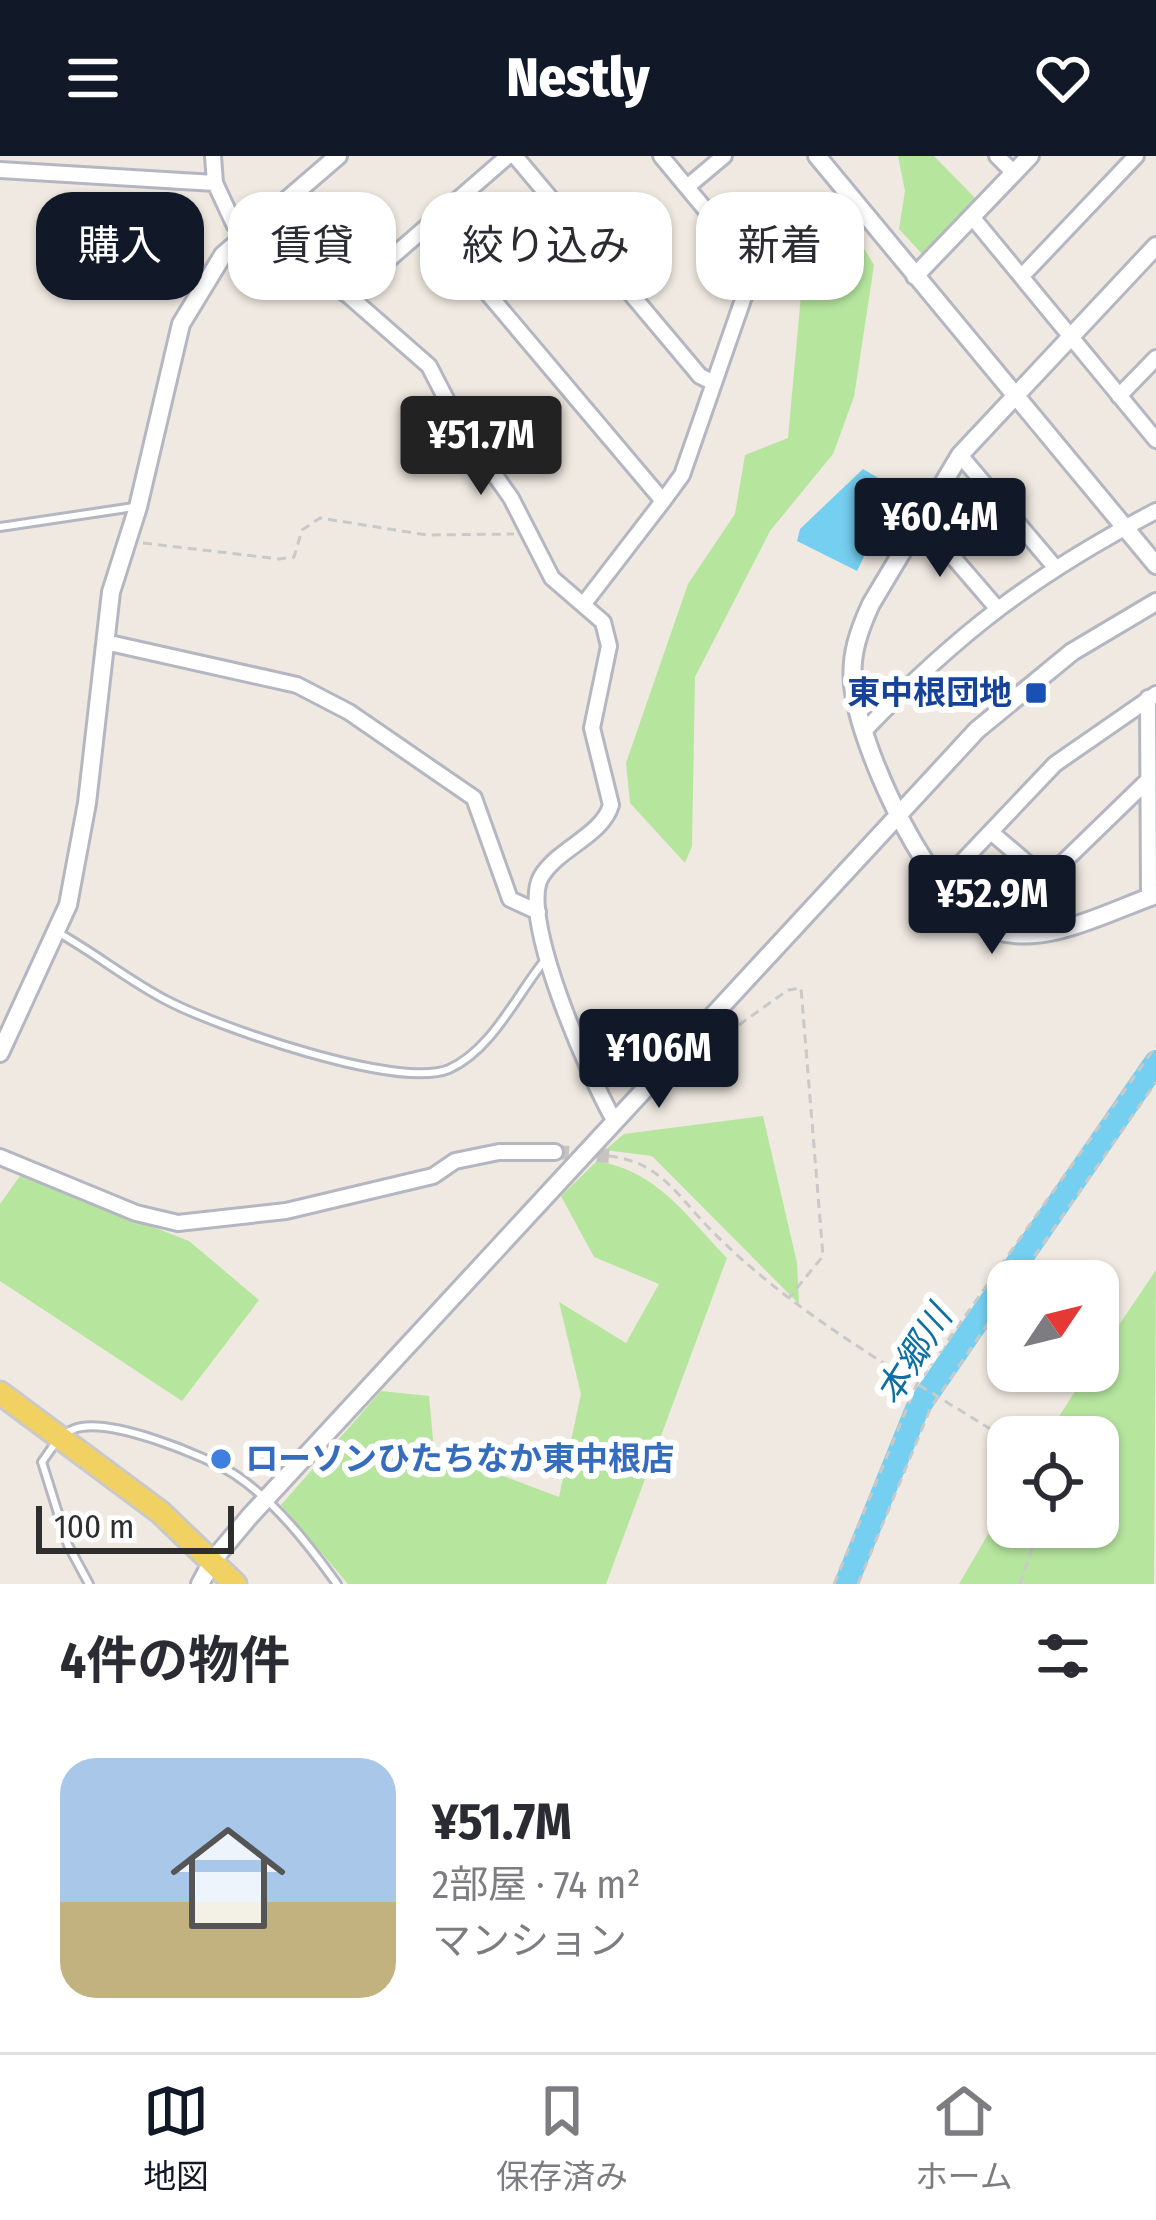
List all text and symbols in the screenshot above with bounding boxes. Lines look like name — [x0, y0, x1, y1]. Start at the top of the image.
icon: menu — [60, 45, 126, 111]
icon: heart — [1030, 45, 1096, 111]
text: Nestly — [507, 46, 649, 110]
chip: 購入 — [36, 192, 204, 300]
chip: 賃貸 — [228, 192, 396, 300]
chip: 絞り込み — [420, 192, 672, 300]
chip: 新着 — [696, 192, 864, 300]
pin: ¥51.7M — [383, 396, 579, 498]
text: ¥51.7M — [428, 412, 534, 458]
pin: ¥60.4M — [842, 478, 1038, 580]
text: ¥60.4M — [882, 494, 998, 540]
place label: 東中根団地 — [847, 673, 1012, 713]
marker: 東中根団地 — [1023, 680, 1049, 706]
pin: ¥52.9M — [894, 855, 1090, 957]
text: ¥52.9M — [936, 871, 1048, 917]
pin: ¥106M — [575, 1009, 743, 1111]
text: ¥106M — [606, 1025, 712, 1071]
north arrow — [987, 1260, 1119, 1392]
map controls — [987, 1260, 1119, 1548]
water label: 本郷川 — [867, 1294, 963, 1412]
button: locate — [987, 1416, 1119, 1548]
place label: ローソンひたちなか東中根店 — [245, 1439, 674, 1479]
marker: ローソンひたちなか東中根店 — [208, 1446, 234, 1472]
scale bar — [36, 1500, 234, 1553]
text: 100 m — [54, 1507, 134, 1547]
icon: filters — [1030, 1623, 1096, 1689]
text: 4件の物件 — [60, 1630, 290, 1692]
text: ¥51.7M — [432, 1791, 572, 1853]
icon: home — [156, 1806, 300, 1950]
text: 2部屋 · 74 m² — [432, 1862, 640, 1908]
text: マンション — [432, 1918, 627, 1964]
tab: 地図 — [143, 2078, 209, 2198]
tab: 保存済み — [496, 2078, 628, 2198]
tab: ホーム — [915, 2078, 1013, 2198]

